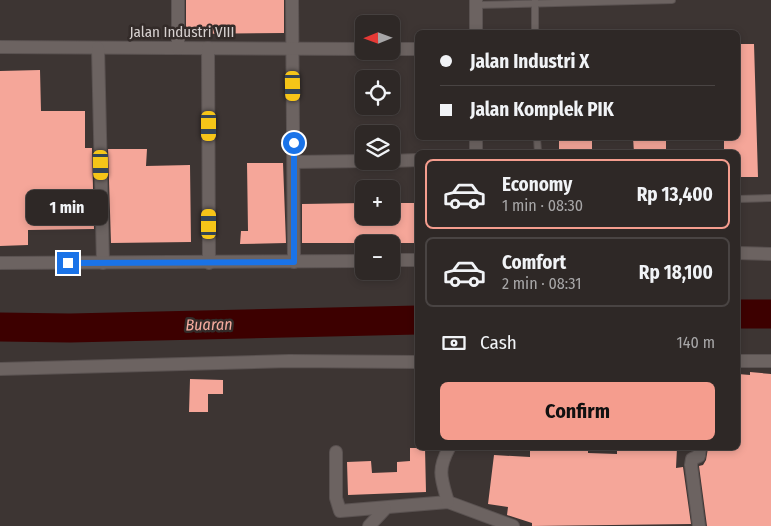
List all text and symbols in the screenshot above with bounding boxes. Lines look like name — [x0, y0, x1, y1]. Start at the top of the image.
north arrow — [355, 15, 400, 60]
map controls — [355, 15, 400, 280]
street label: Jalan Industri VIII — [130, 23, 234, 41]
text: Jalan Industri X — [470, 50, 589, 73]
button: locate — [355, 70, 400, 115]
car — [285, 71, 300, 101]
text: Jalan Komplek PIK — [470, 98, 614, 121]
car — [201, 111, 216, 141]
button: layers — [355, 125, 400, 170]
route start — [283, 132, 305, 154]
car — [93, 150, 108, 180]
icon: car — [442, 172, 487, 217]
text: Economy — [502, 173, 572, 196]
button: + — [355, 180, 400, 225]
text: Rp 13,400 — [637, 183, 713, 206]
callout: 1 min — [27, 190, 109, 226]
text: 1 min · 08:30 — [502, 196, 583, 215]
text: 1 min — [50, 198, 84, 217]
car — [201, 209, 216, 239]
button: − — [355, 235, 400, 280]
icon: car — [442, 250, 487, 295]
text: Comfort — [502, 251, 566, 274]
route end — [57, 252, 79, 274]
text: Rp 18,100 — [639, 261, 713, 284]
text: 2 min · 08:31 — [502, 274, 581, 293]
water label: Buaran — [185, 315, 233, 334]
icon: cash — [440, 329, 468, 357]
text: Cash — [480, 331, 517, 354]
text: 140 m — [677, 333, 715, 352]
button: Confirm — [440, 382, 715, 440]

